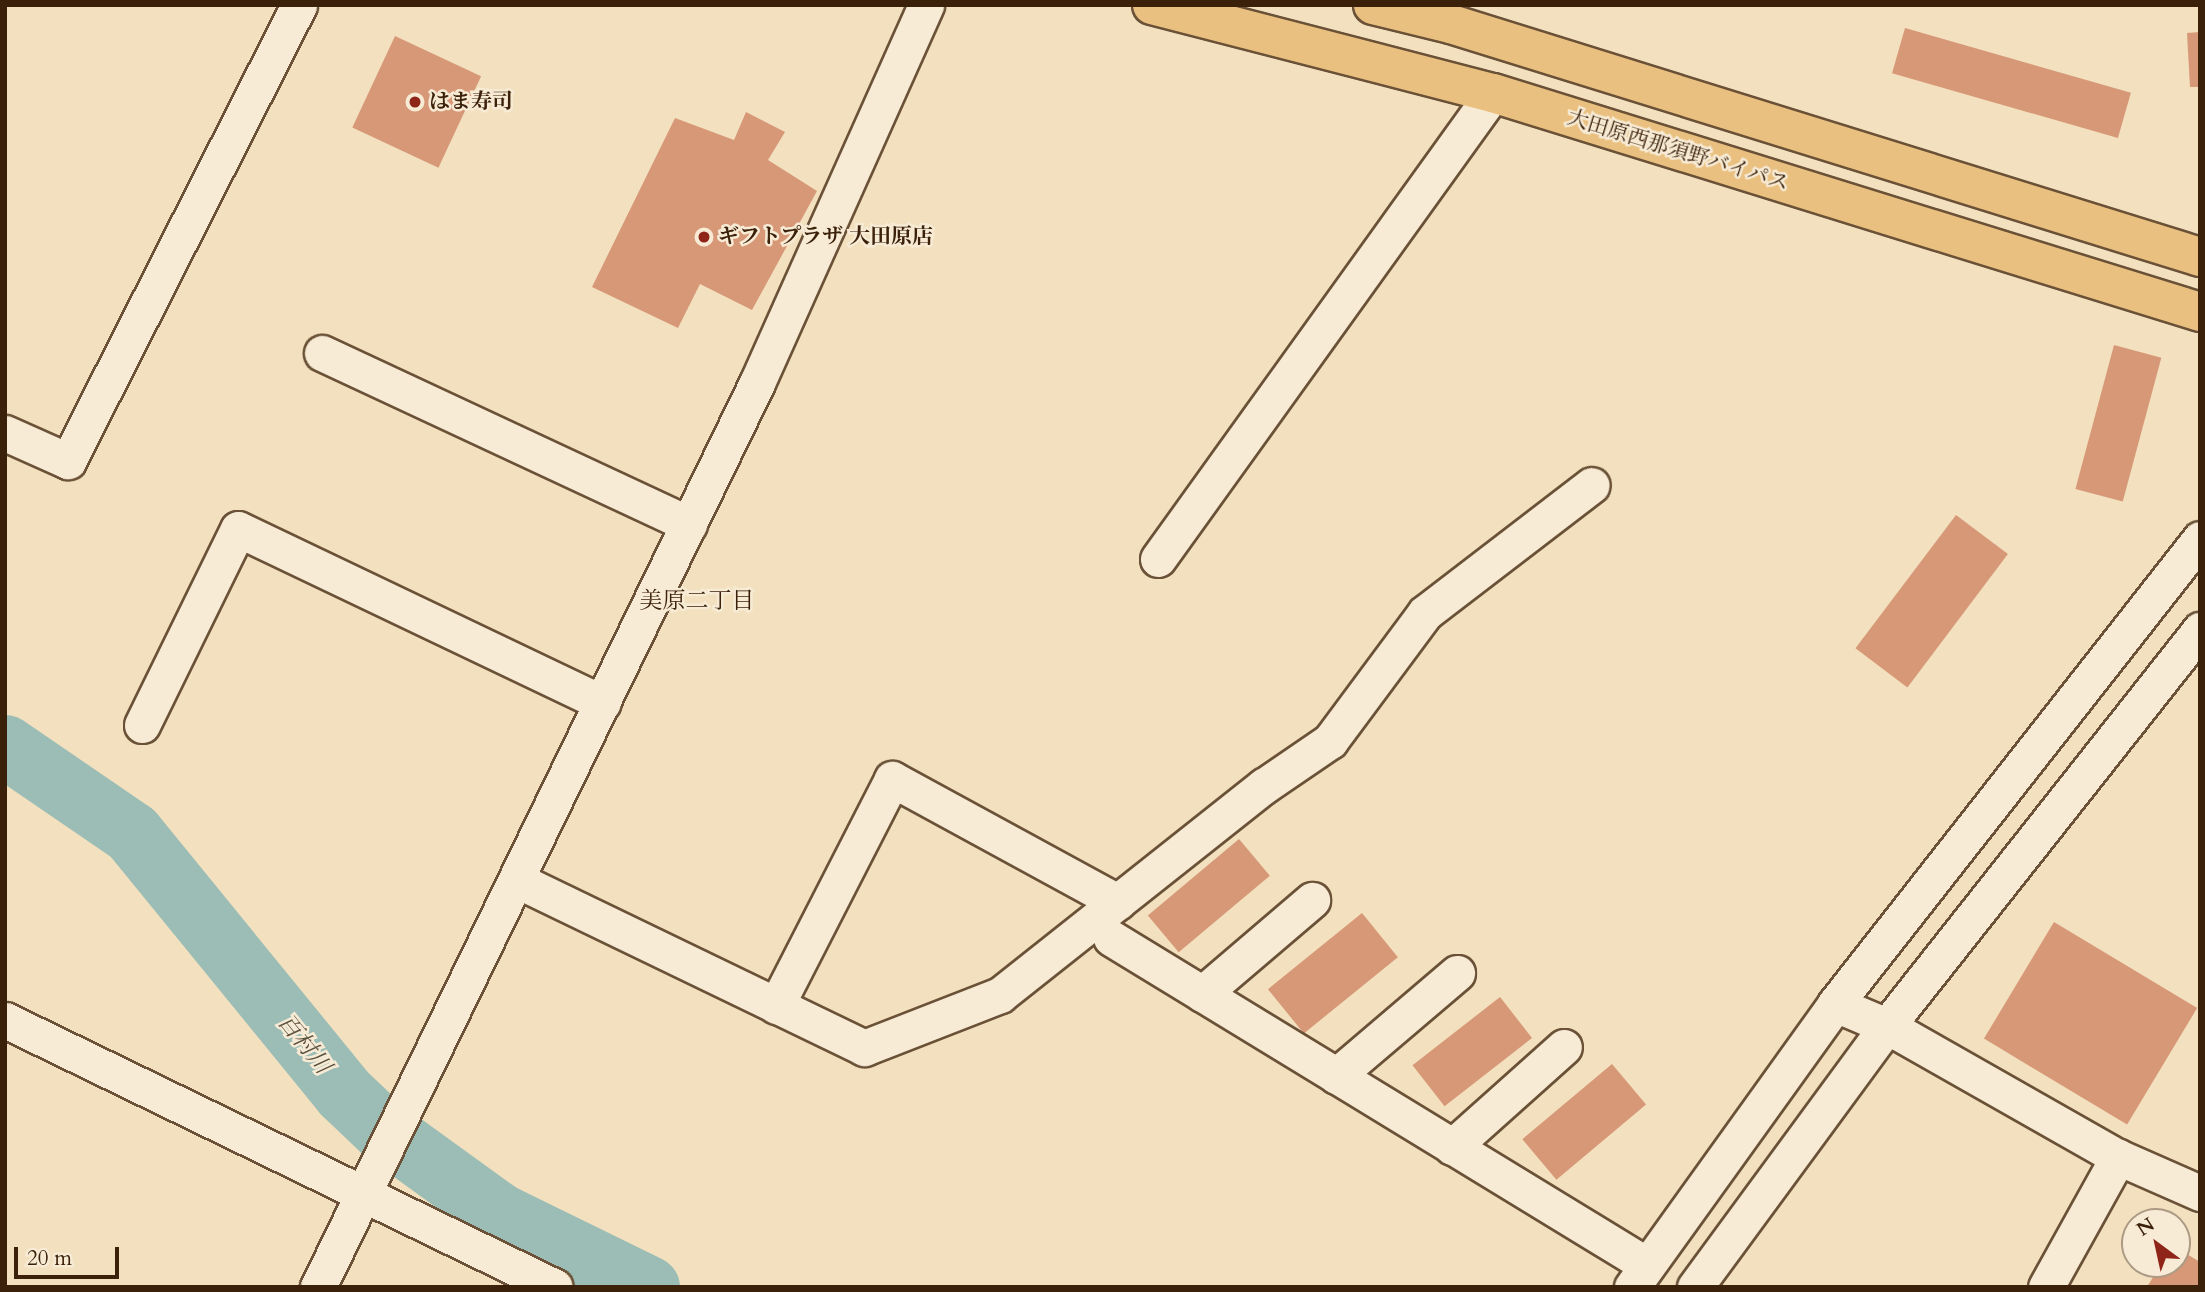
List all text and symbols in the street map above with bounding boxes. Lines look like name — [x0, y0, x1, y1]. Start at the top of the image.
place label: はま寿司 — [429, 89, 513, 115]
marker: はま寿司 — [407, 94, 423, 110]
street label: 大田原西那須野バイパス — [1564, 105, 1792, 197]
place label: ギフトプラザ 大田原店 — [718, 224, 934, 250]
marker: ギフトプラザ 大田原店 — [696, 229, 712, 245]
district label: 美原二丁目 — [640, 587, 754, 615]
water label: 百村川 — [272, 1009, 336, 1079]
north arrow — [2121, 1208, 2191, 1278]
text: N — [2132, 1212, 2160, 1242]
scale bar — [18, 1232, 122, 1276]
text: 20 m — [27, 1244, 72, 1273]

